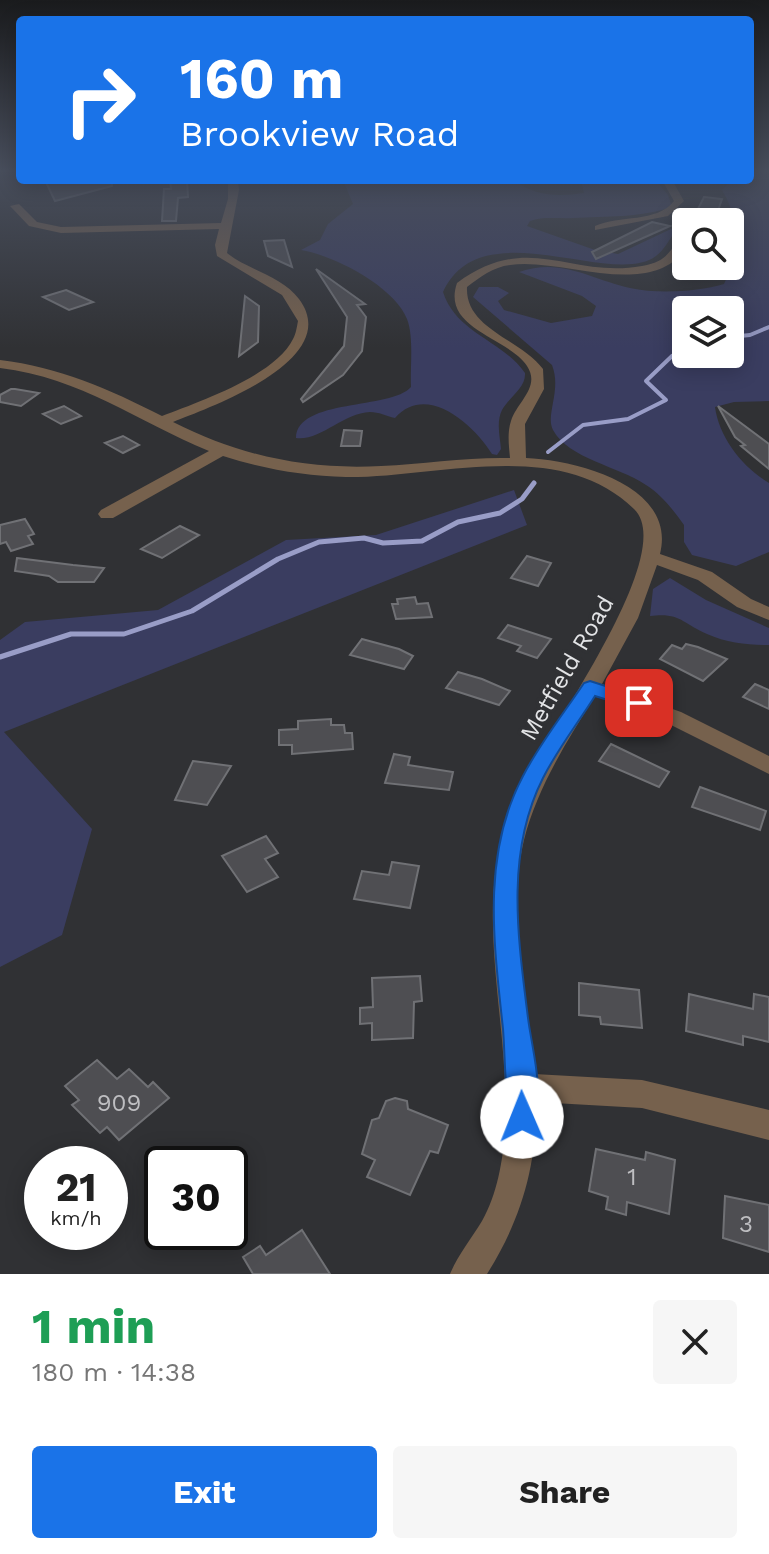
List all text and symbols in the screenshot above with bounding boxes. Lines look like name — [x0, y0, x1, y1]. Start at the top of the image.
text: 160 m — [180, 46, 343, 112]
icon: right — [48, 48, 152, 152]
text: Brookview Road — [180, 113, 459, 155]
map controls — [672, 208, 744, 368]
button: search — [672, 208, 744, 280]
button: layers — [672, 296, 744, 368]
street label: Metfield Road — [514, 591, 620, 745]
pin — [605, 669, 673, 737]
icon: arrive — [617, 681, 661, 725]
position arrow — [480, 1075, 564, 1159]
house number: 909 — [97, 1089, 141, 1117]
speed limit sign: 30 — [144, 1146, 248, 1250]
house number: 1 — [627, 1163, 637, 1191]
text: 21 — [55, 1164, 97, 1211]
text: km/h — [50, 1206, 102, 1230]
house number: 3 — [739, 1210, 753, 1238]
text: 1 min — [32, 1298, 155, 1355]
button: close — [653, 1300, 737, 1384]
text: 180 m · 14:38 — [32, 1357, 196, 1387]
button: Exit — [32, 1446, 377, 1538]
button: Share — [393, 1446, 737, 1538]

